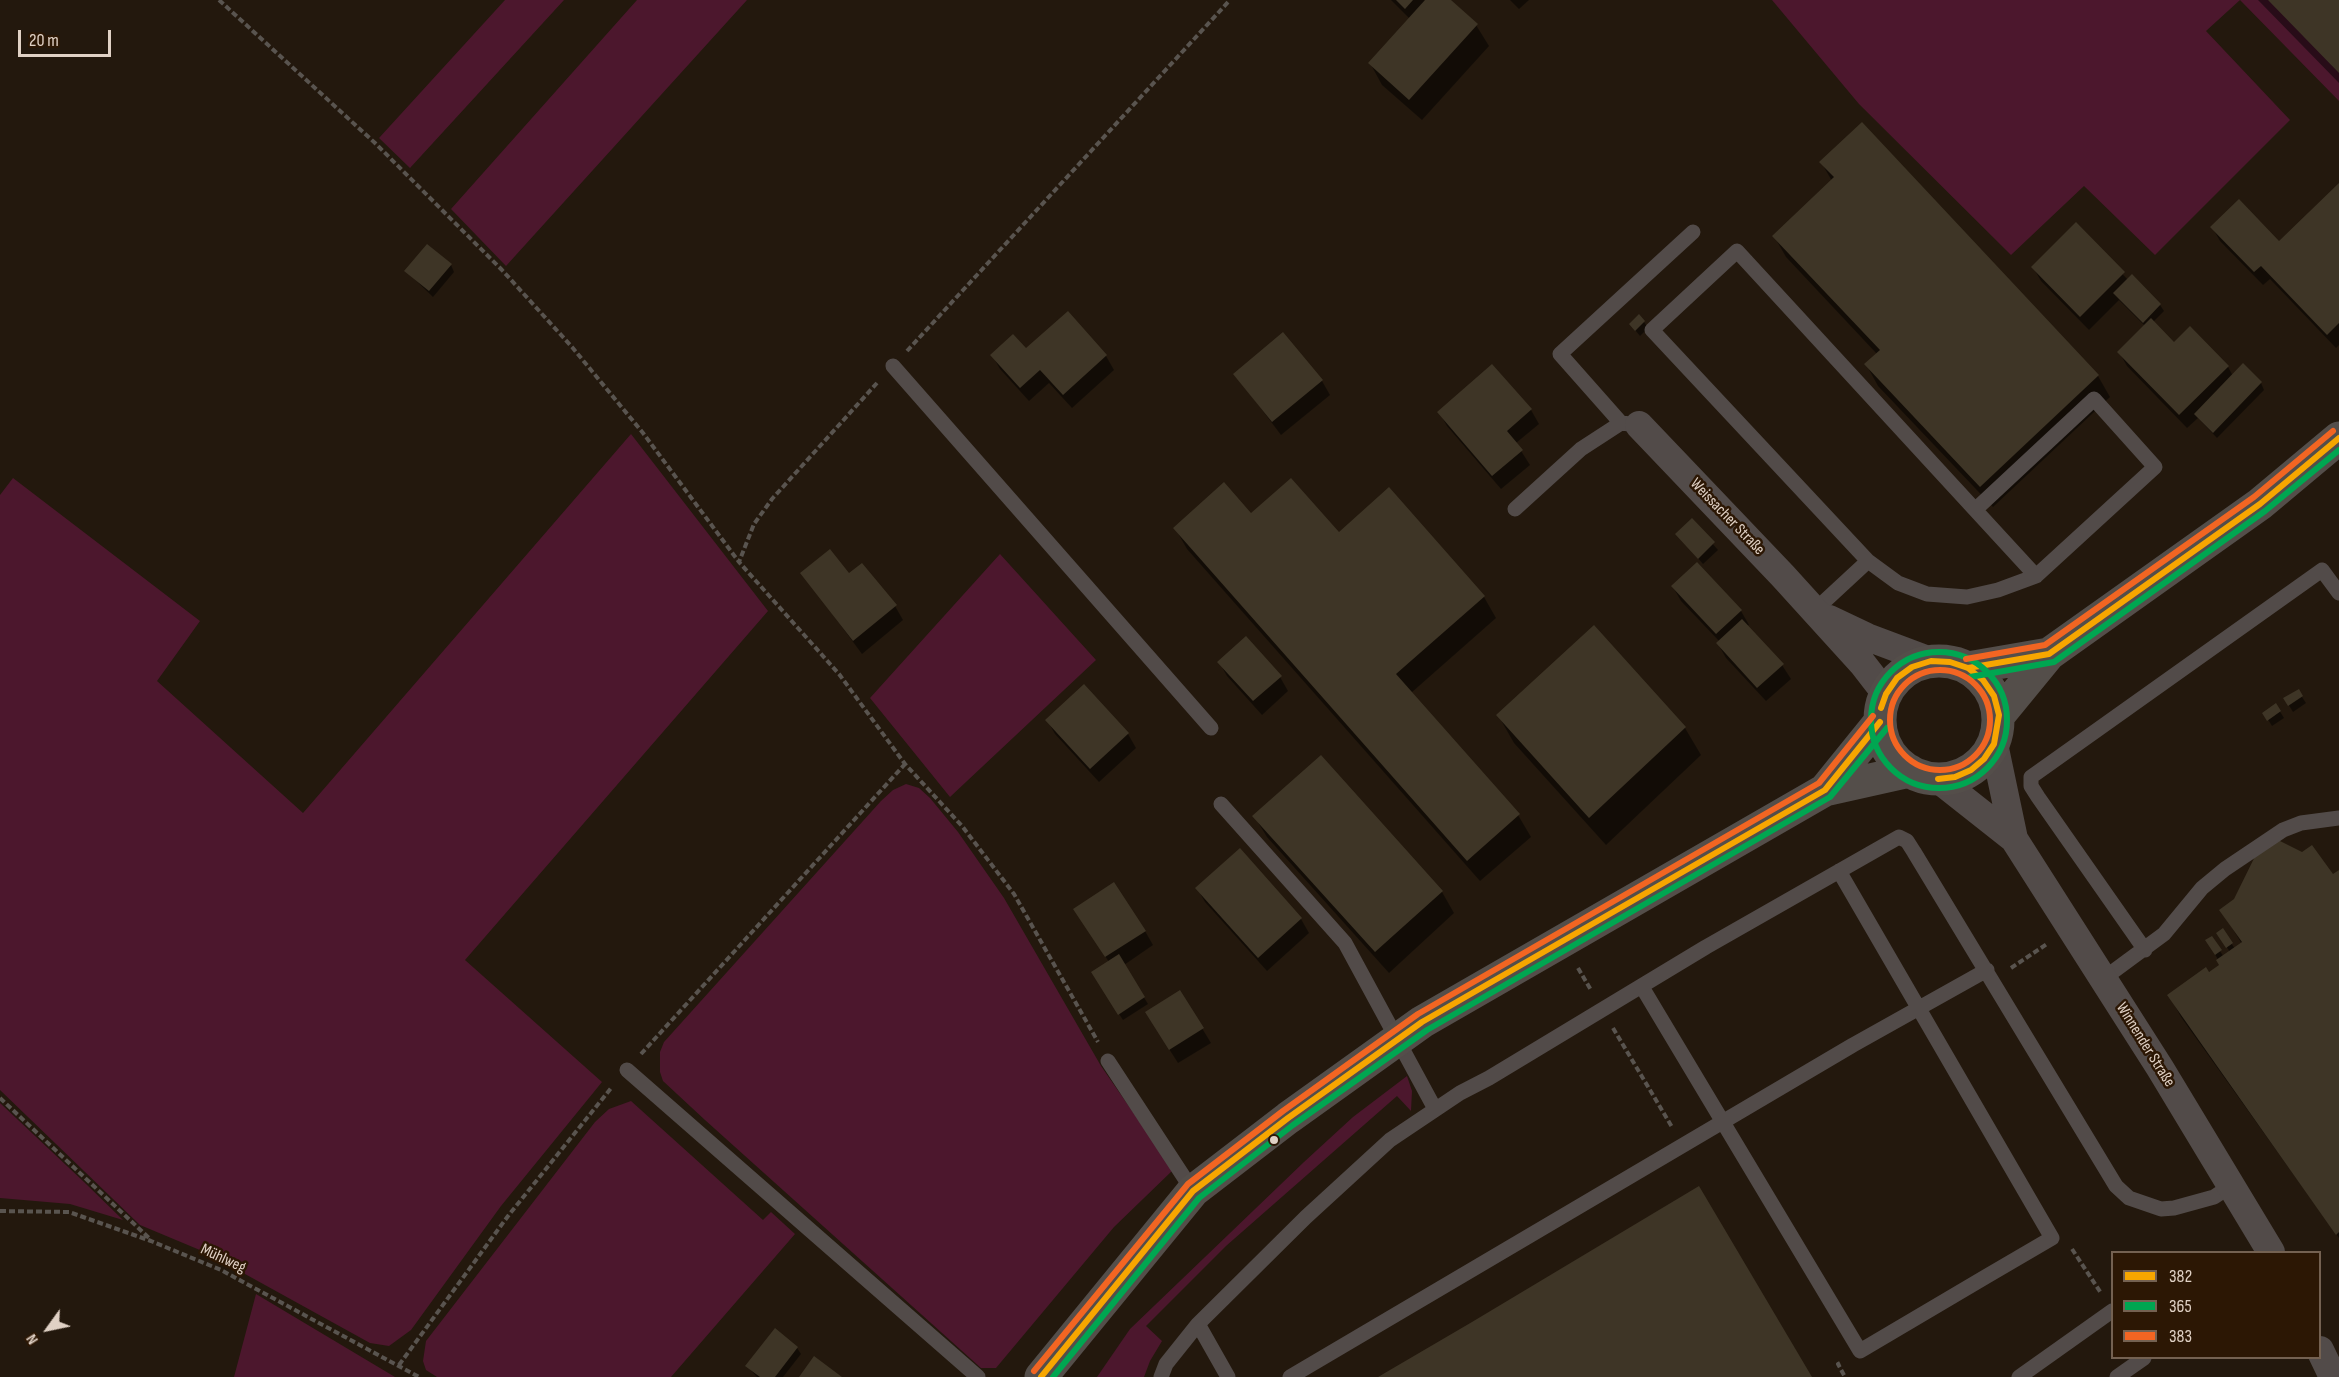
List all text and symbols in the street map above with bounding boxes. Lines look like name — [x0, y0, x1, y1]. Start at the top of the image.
scale bar — [21, 18, 114, 56]
text: 20 m — [29, 30, 59, 51]
street label: Weissacher Straße — [1686, 475, 1768, 559]
street label: Winnender Straße — [2111, 999, 2179, 1091]
unlabelled marker — [1268, 1134, 1280, 1146]
street label: Mühlweg — [197, 1240, 249, 1278]
legend — [2111, 1251, 2321, 1359]
text: 382 — [2169, 1266, 2192, 1287]
text: 365 — [2169, 1296, 2192, 1317]
north arrow — [18, 1299, 78, 1359]
text: 383 — [2169, 1326, 2192, 1347]
text: N — [22, 1330, 43, 1348]

